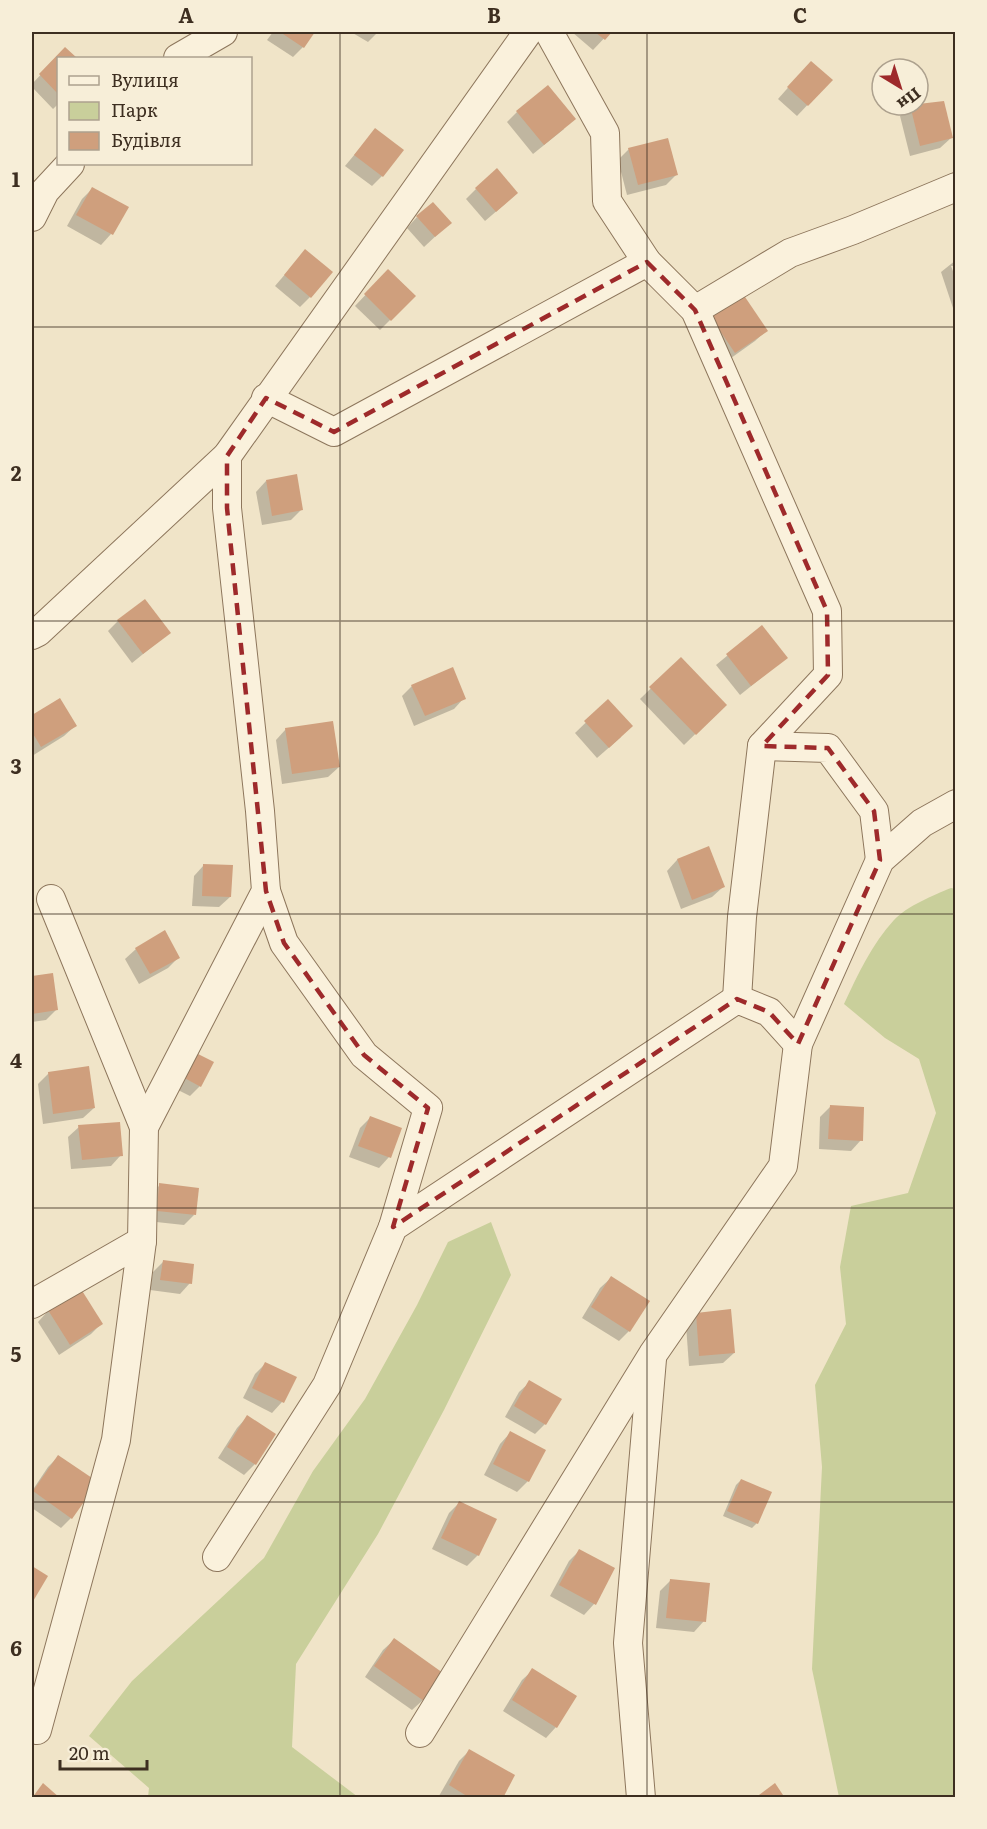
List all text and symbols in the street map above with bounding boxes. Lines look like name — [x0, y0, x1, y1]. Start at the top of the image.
text: A — [178, 0, 194, 29]
text: B — [487, 0, 501, 29]
text: C — [793, 0, 807, 29]
legend — [57, 57, 252, 165]
north arrow — [870, 57, 930, 117]
text: Вулиця — [111, 66, 179, 93]
text: Пн — [893, 82, 927, 117]
text: Парк — [111, 96, 158, 123]
text: Будівля — [111, 126, 182, 153]
text: 1 — [12, 163, 20, 193]
text: 2 — [11, 457, 22, 487]
text: 3 — [10, 750, 22, 780]
text: 4 — [10, 1044, 22, 1074]
text: 5 — [11, 1338, 22, 1368]
text: 6 — [10, 1632, 22, 1662]
scale bar — [60, 1733, 147, 1771]
text: 20 m — [69, 1739, 110, 1766]

